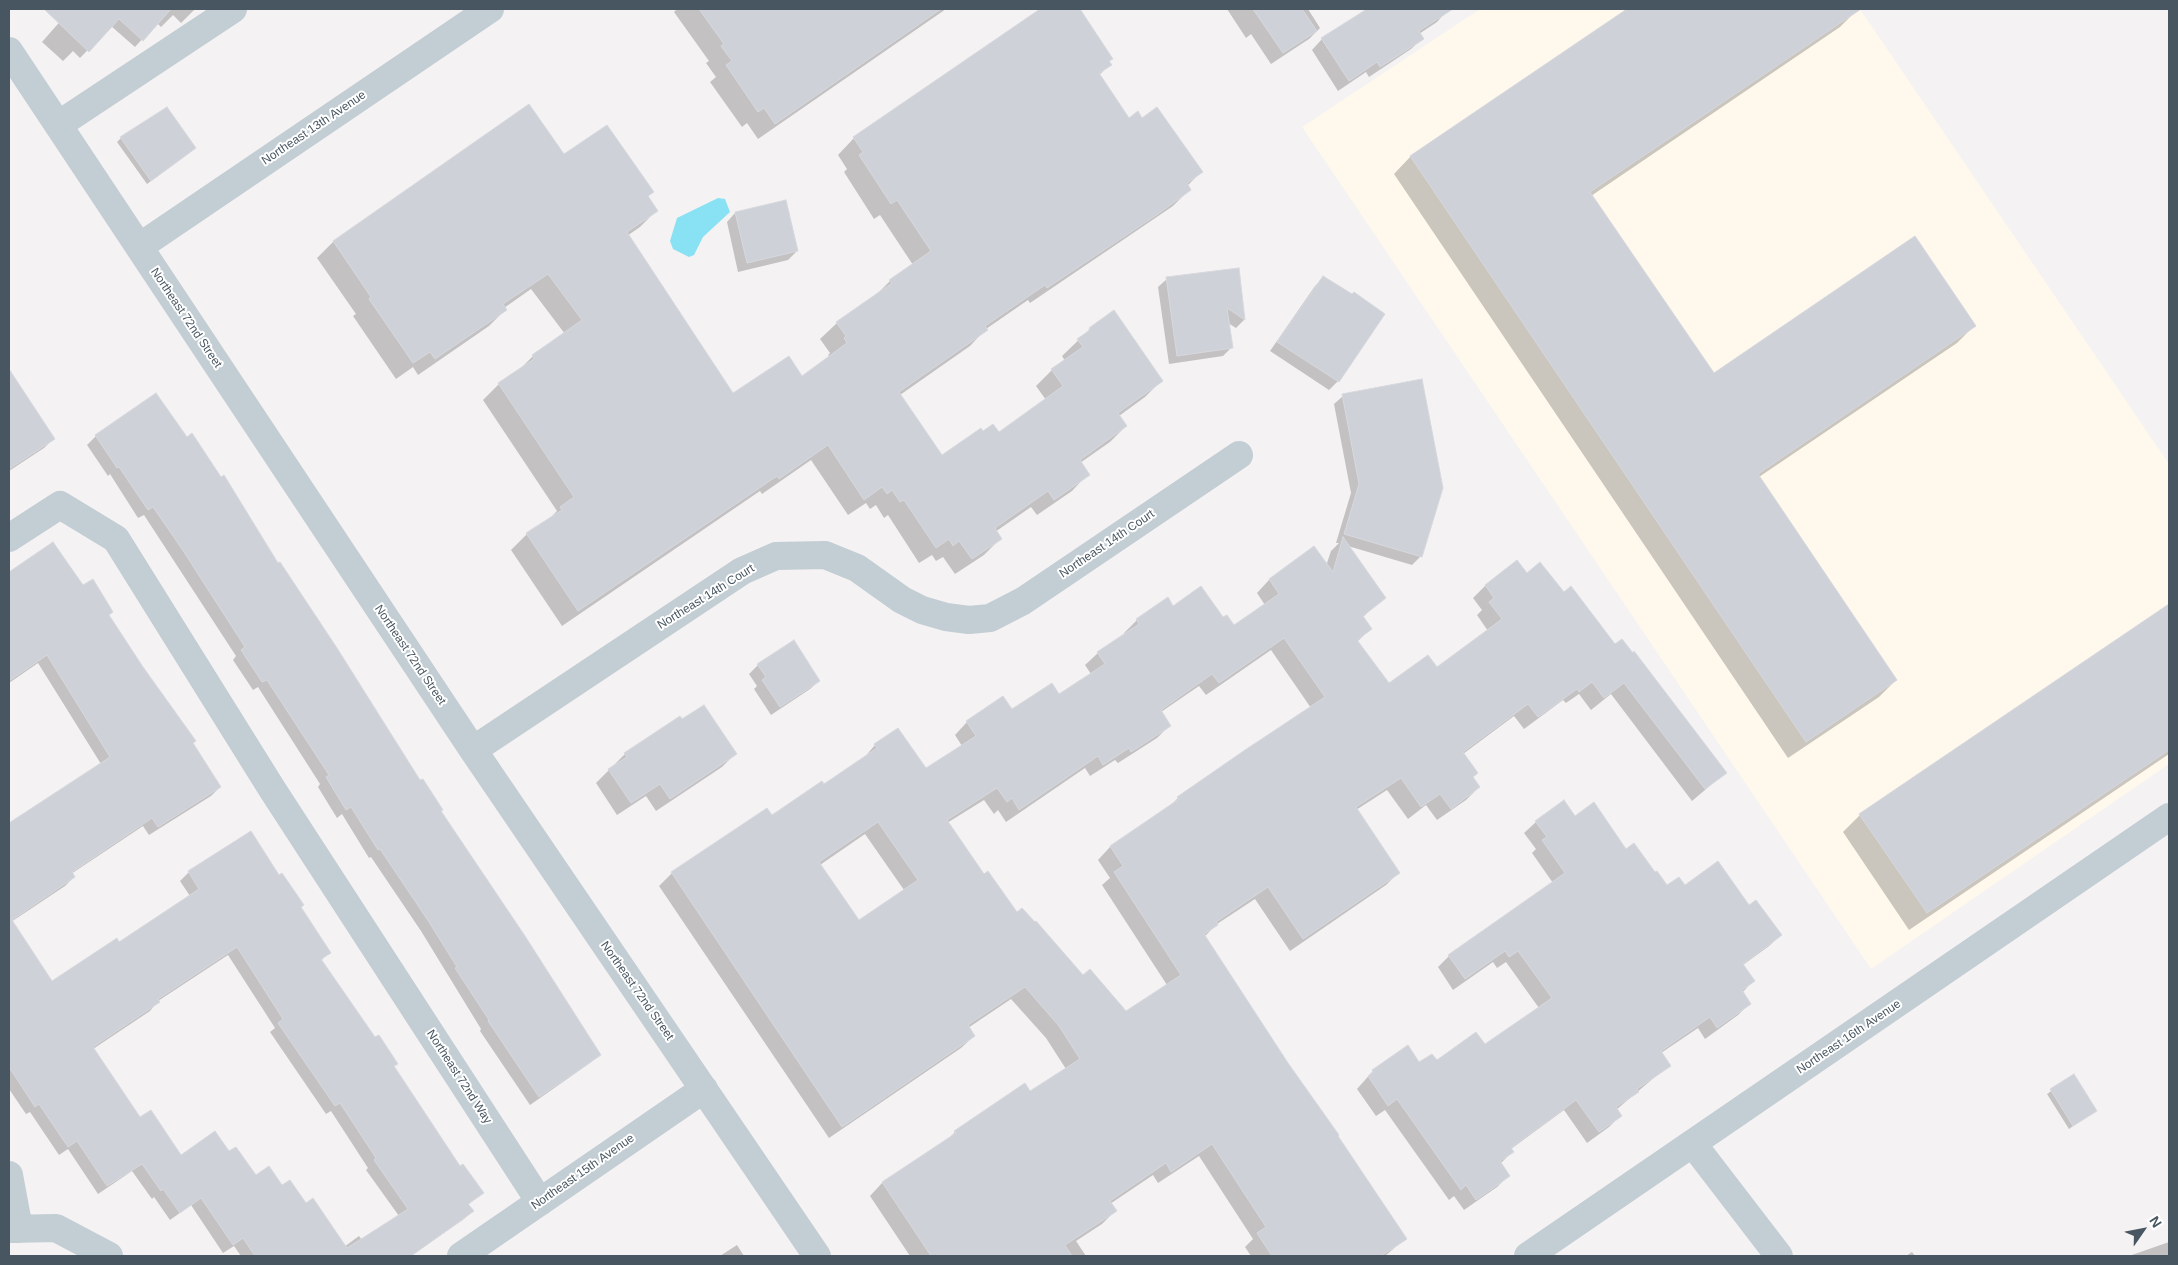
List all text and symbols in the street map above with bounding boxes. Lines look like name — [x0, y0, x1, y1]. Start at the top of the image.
street label: Northeast 13th Avenue — [259, 88, 369, 168]
street label: Northeast 72nd Street — [147, 265, 225, 371]
street label: Northeast 14th Court — [1057, 507, 1157, 581]
street label: Northeast 14th Court — [655, 561, 757, 633]
street label: Northeast 72nd Street — [371, 602, 449, 708]
street label: Northeast 72nd Street — [597, 939, 677, 1043]
street label: Northeast 16th Avenue — [1794, 997, 1904, 1077]
street label: Northeast 72nd Way — [423, 1027, 495, 1127]
street label: Northeast 15th Avenue — [529, 1131, 637, 1213]
north arrow — [2118, 1205, 2168, 1255]
text: N — [2146, 1213, 2165, 1230]

